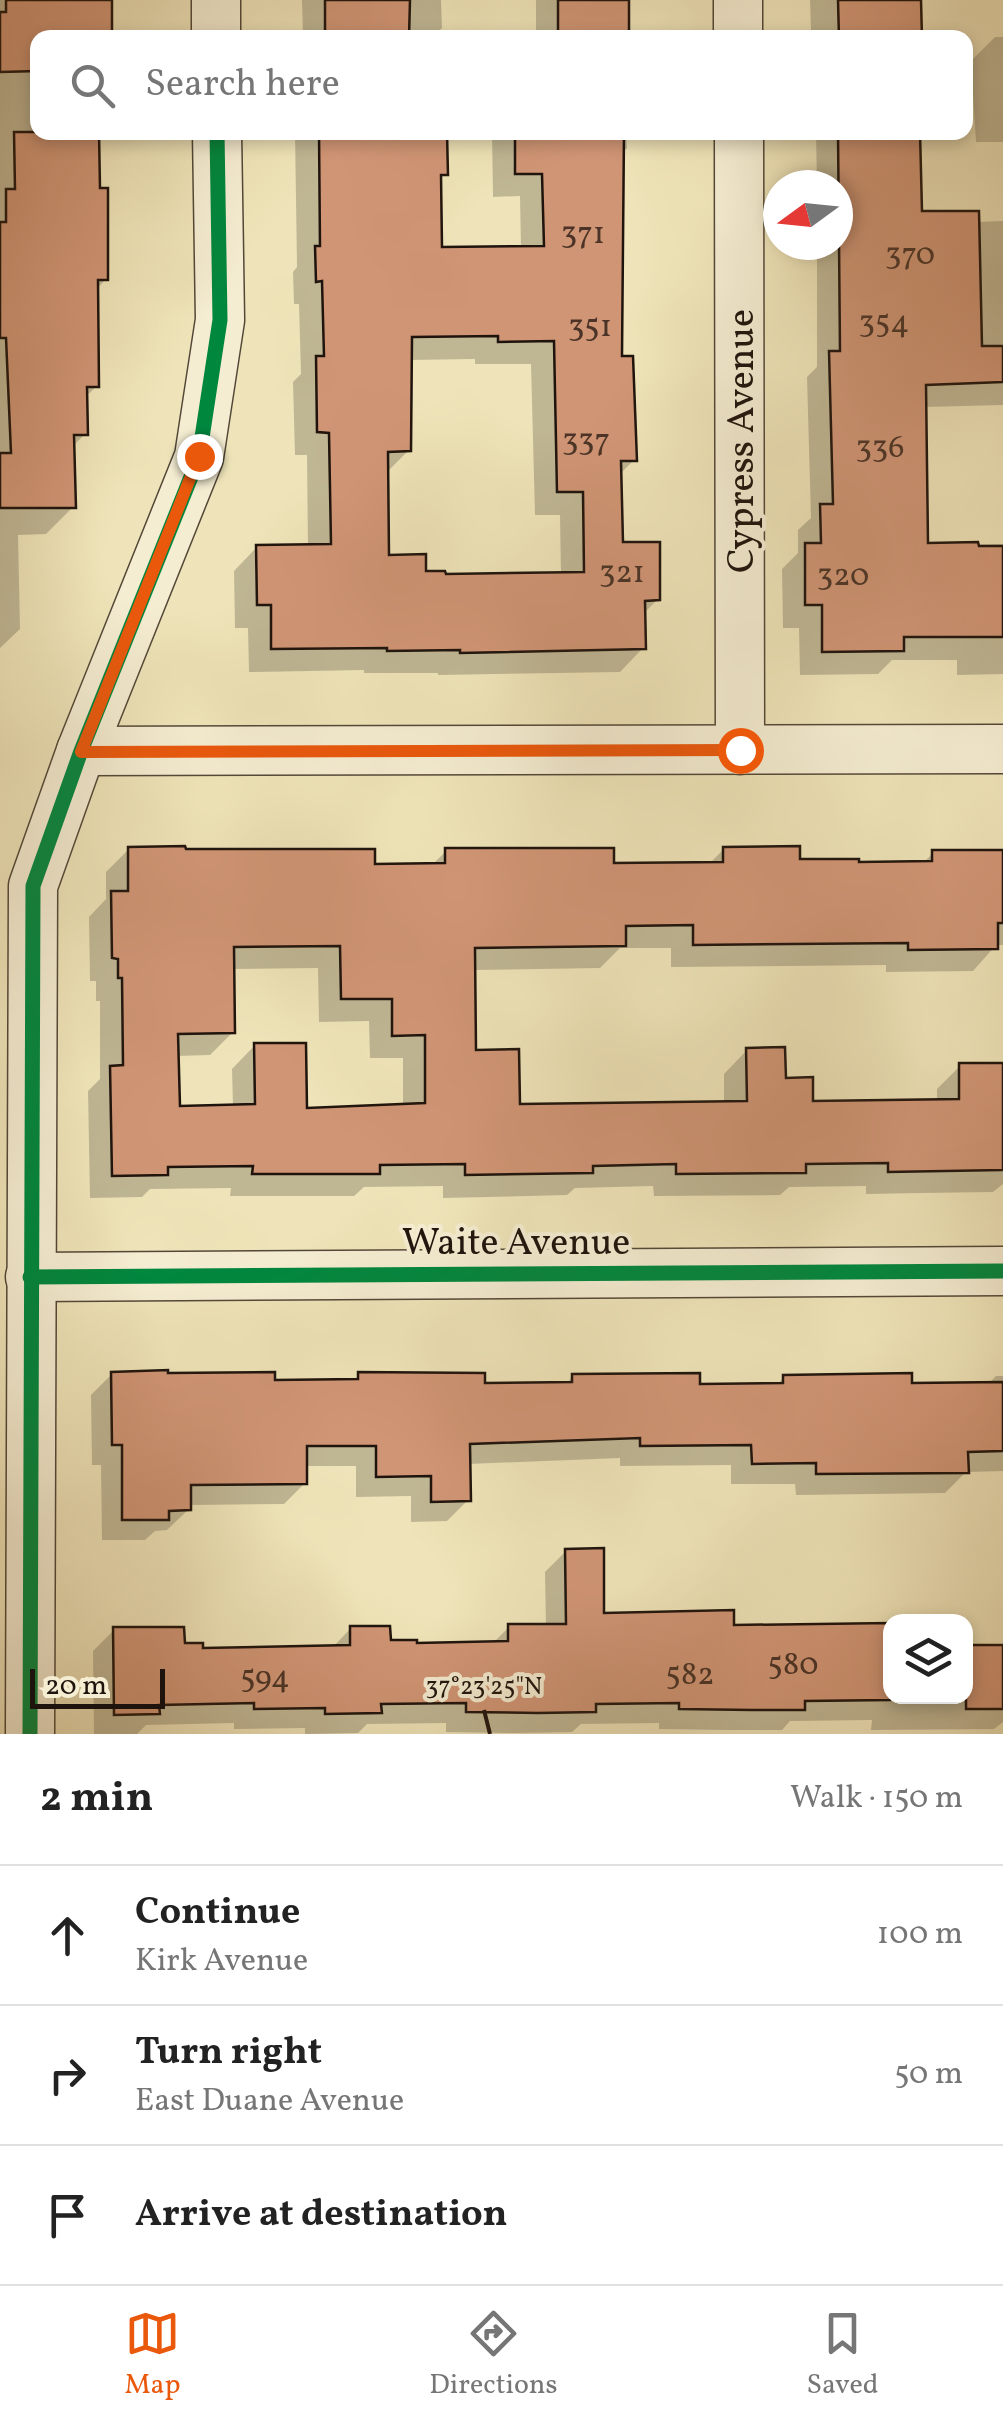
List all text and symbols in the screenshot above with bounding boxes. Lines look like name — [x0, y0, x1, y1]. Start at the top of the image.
search box — [30, 30, 973, 140]
icon: search — [65, 58, 120, 113]
text: Search here — [145, 59, 340, 112]
north arrow — [763, 170, 853, 260]
house number: 371 — [561, 213, 605, 257]
house number: 370 — [885, 234, 935, 278]
house number: 354 — [859, 302, 909, 346]
house number: 351 — [568, 306, 612, 350]
street label: Cypress Avenue — [717, 309, 770, 573]
house number: 337 — [562, 420, 610, 464]
house number: 336 — [856, 427, 904, 471]
route end — [177, 434, 223, 480]
house number: 321 — [599, 552, 645, 596]
house number: 320 — [817, 555, 869, 599]
route start — [718, 728, 764, 774]
street label: Waite Avenue — [402, 1218, 630, 1271]
map controls — [883, 1614, 973, 1704]
button: layers — [883, 1614, 973, 1704]
house number: 580 — [768, 1644, 818, 1688]
house number: 582 — [666, 1654, 714, 1698]
house number: 594 — [240, 1657, 290, 1701]
scale bar — [30, 1664, 165, 1708]
text: 20 m — [45, 1667, 107, 1706]
text: 37°23'25"N — [426, 1670, 542, 1705]
text: 2 min — [40, 1770, 153, 1829]
text: Walk · 150 m — [790, 1777, 963, 1821]
text: Continue — [135, 1887, 300, 1940]
icon: ahead — [40, 1908, 95, 1963]
text: 100 m — [877, 1913, 963, 1957]
text: Kirk Avenue — [135, 1940, 308, 1984]
text: Turn right — [135, 2027, 322, 2080]
icon: right — [40, 2048, 95, 2103]
text: 50 m — [894, 2053, 963, 2097]
text: East Duane Avenue — [135, 2080, 404, 2124]
icon: arrive — [40, 2188, 95, 2243]
text: Arrive at destination — [135, 2189, 508, 2242]
tab: Map — [124, 2306, 180, 2405]
tab: Directions — [429, 2306, 558, 2405]
tab: Saved — [806, 2306, 879, 2405]

